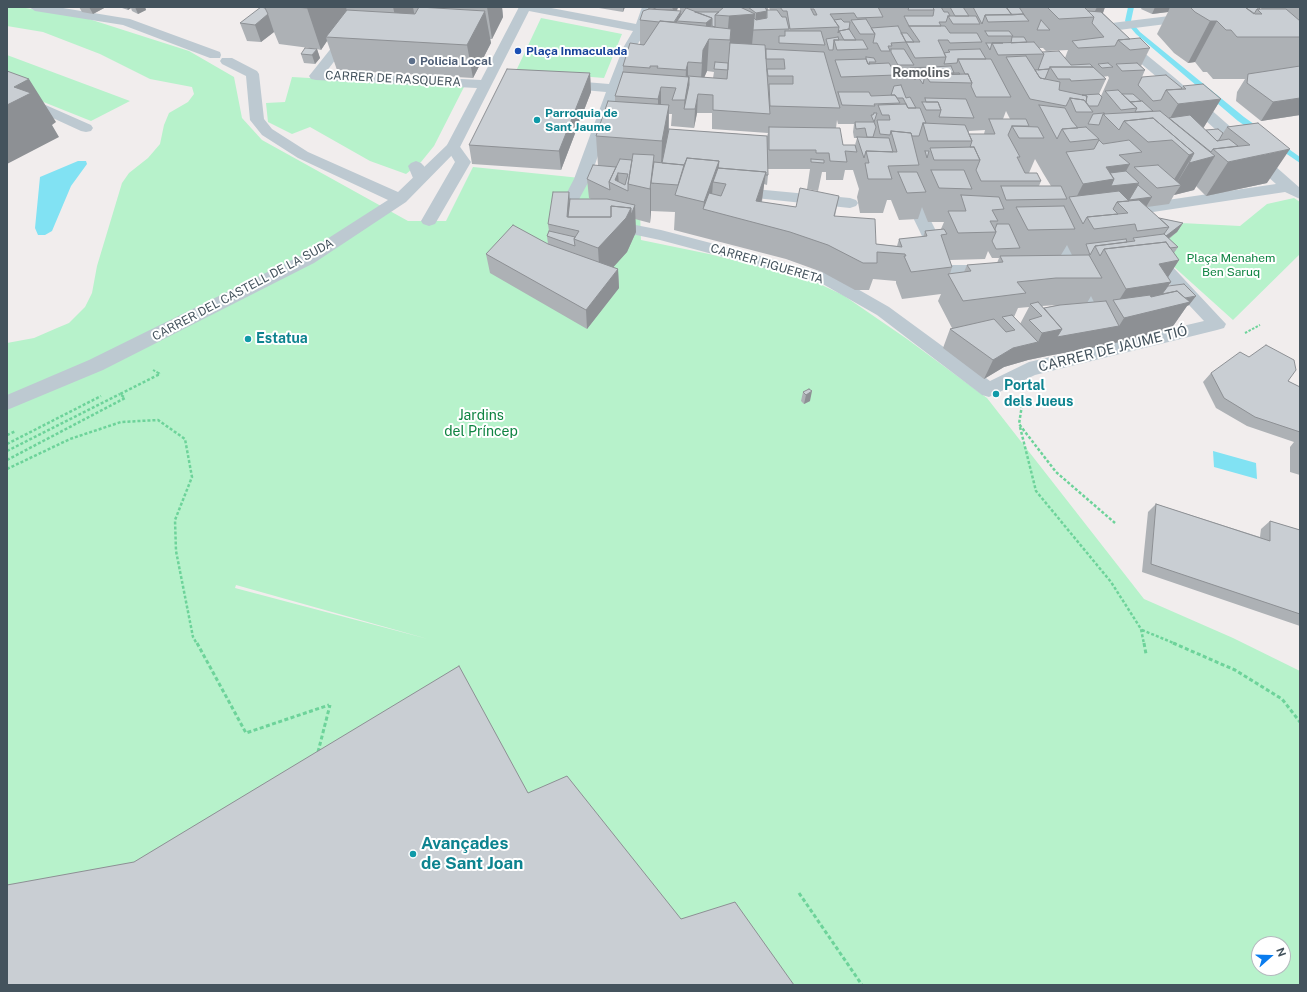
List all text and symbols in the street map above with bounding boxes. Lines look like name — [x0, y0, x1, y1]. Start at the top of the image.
place label: Plaça Inmaculada — [526, 44, 627, 58]
marker: Plaça Inmaculada — [513, 46, 523, 56]
place label: Policia Local — [420, 54, 492, 68]
marker: Policia Local — [407, 56, 417, 66]
district label: Remolins — [892, 65, 950, 81]
street label: CARRER DE RASQUERA — [325, 68, 461, 90]
place label: Parroquia de Sant Jaume — [545, 106, 618, 134]
marker: Parroquia de Sant Jaume — [532, 115, 542, 125]
street label: CARRER DEL CASTELL DE LA SUDA — [150, 236, 336, 344]
street label: CARRER FIGUERETA — [709, 241, 825, 287]
park label: Plaça Menahem Ben Saruq — [1187, 251, 1275, 279]
street label: CARRER DE JAUME TIÓ — [1037, 322, 1189, 376]
place label: Estatua — [256, 331, 308, 347]
marker: Estatua — [243, 334, 253, 344]
place label: Portal dels Jueus — [1004, 378, 1073, 410]
marker: Portal dels Jueus — [991, 389, 1001, 399]
park label: Jardins del Príncep — [444, 408, 518, 440]
place label: Avançades de Sant Joan — [421, 834, 523, 874]
marker: Avançades de Sant Joan — [408, 849, 418, 859]
north arrow — [1251, 936, 1291, 976]
text: N — [1274, 946, 1288, 958]

